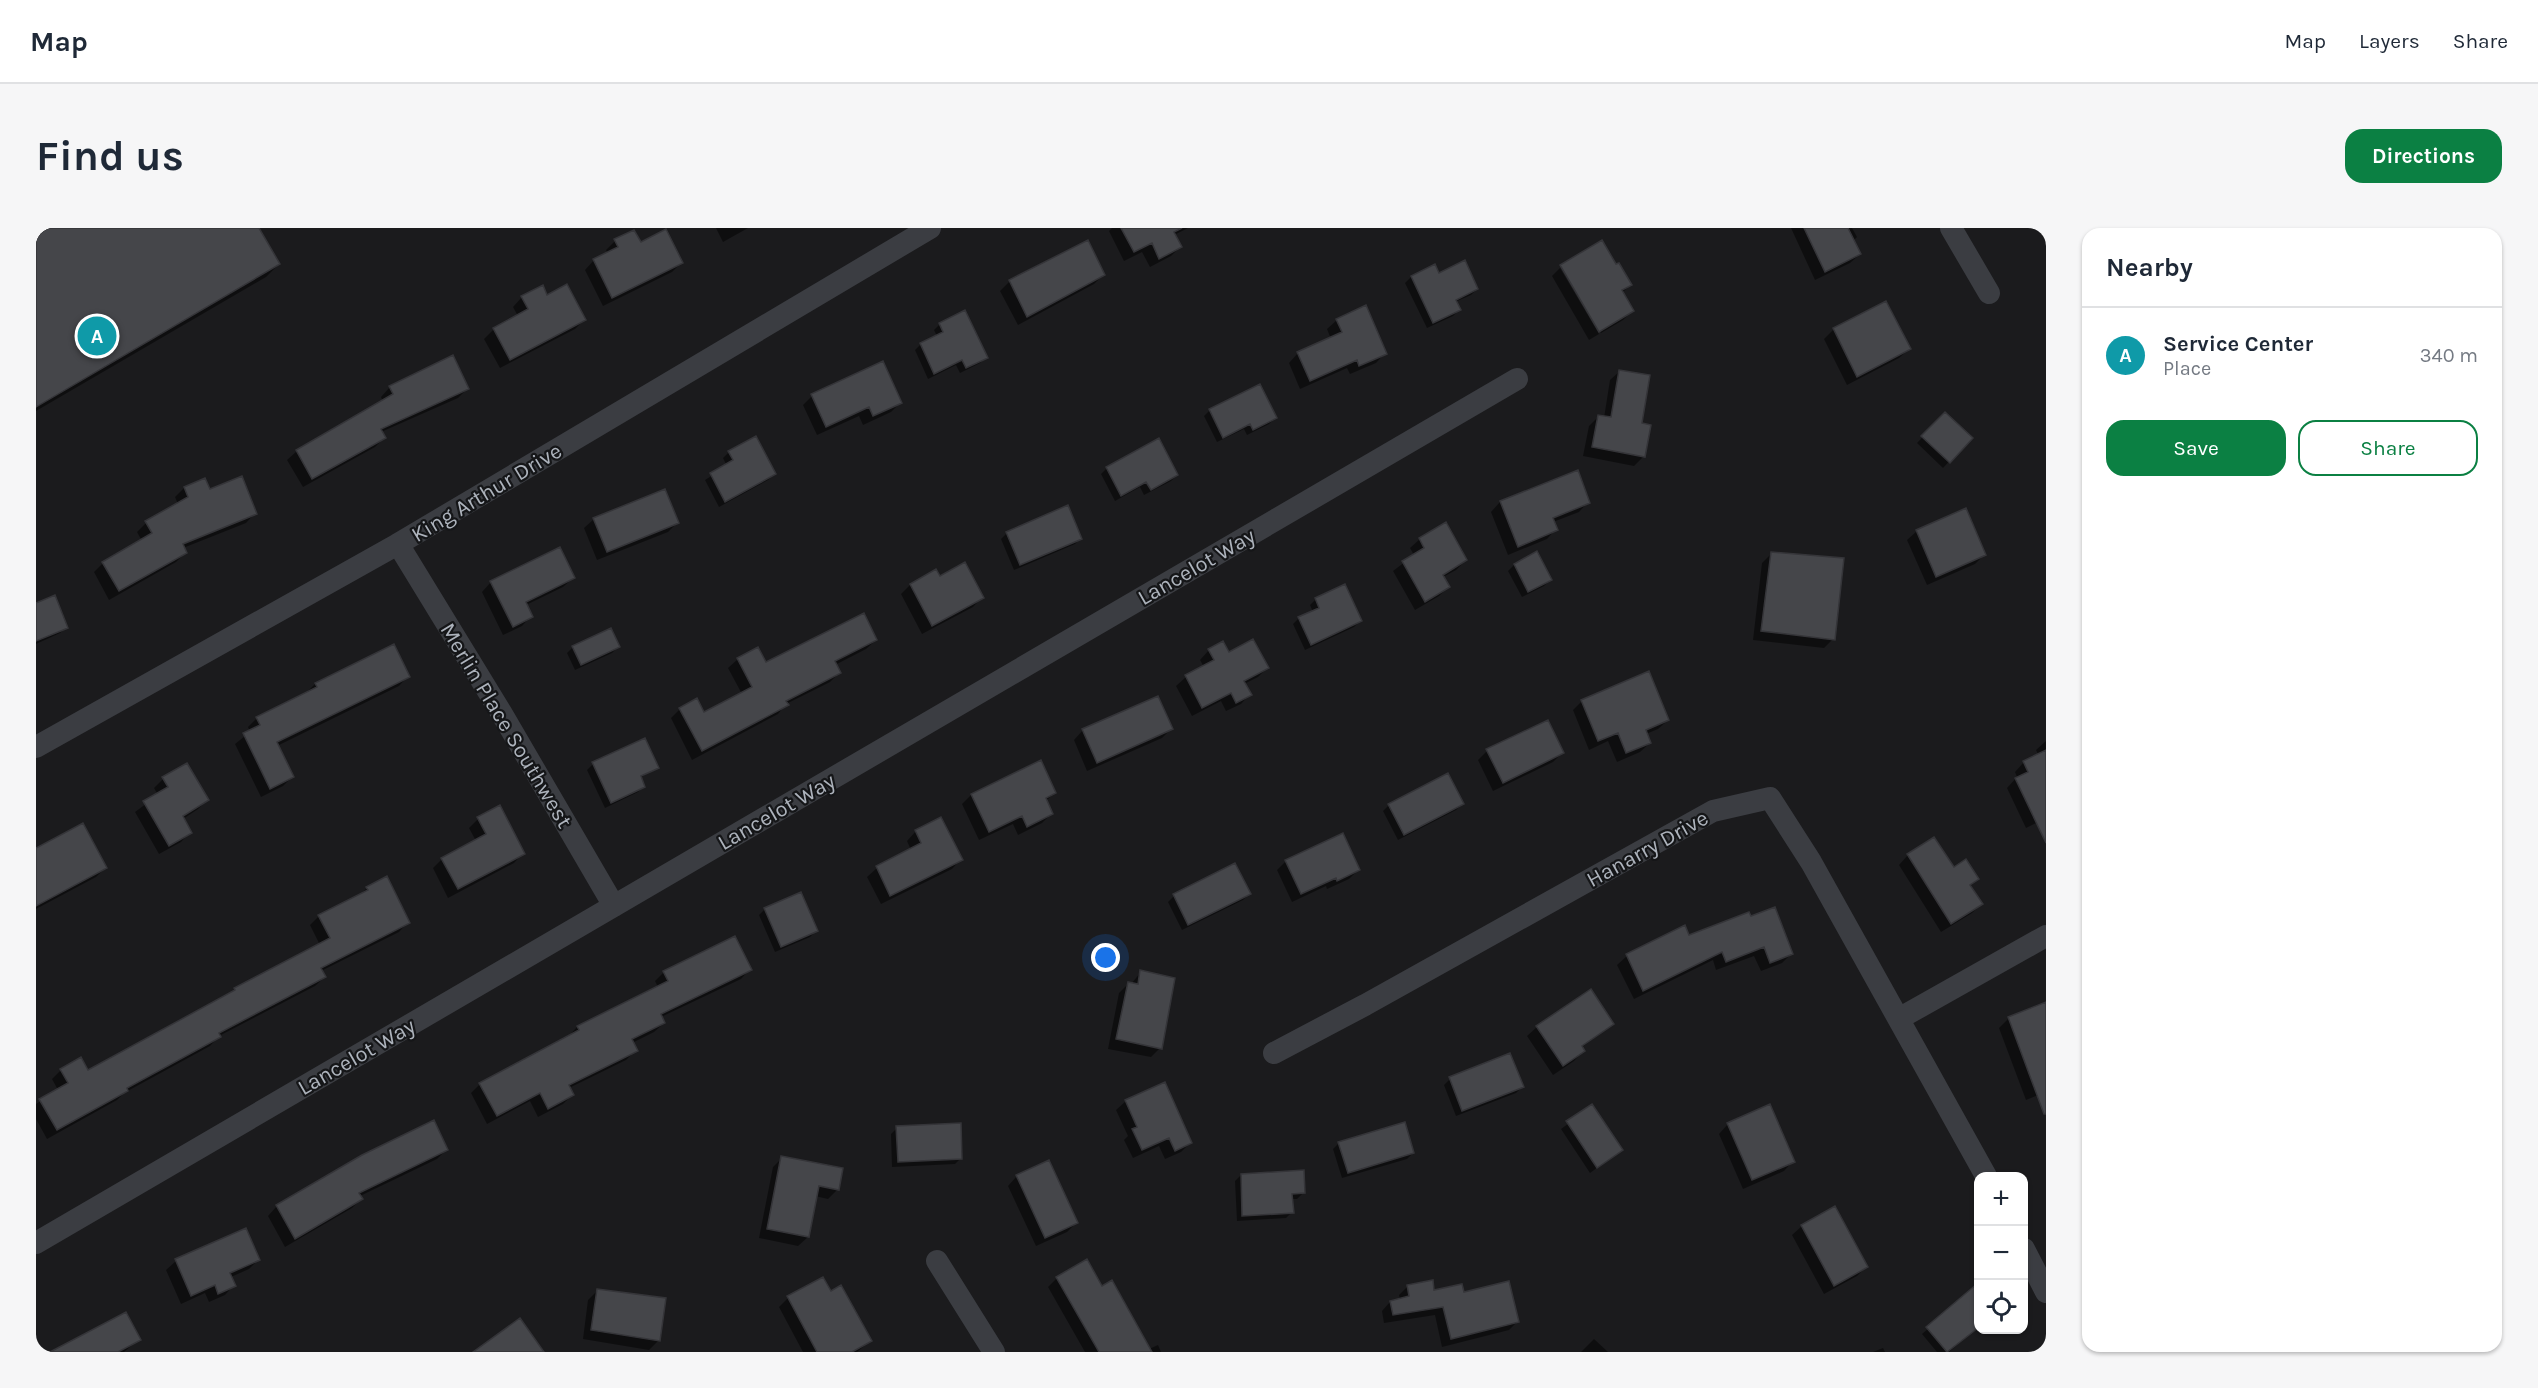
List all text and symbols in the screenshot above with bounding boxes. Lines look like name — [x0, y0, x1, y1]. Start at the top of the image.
text: Map — [30, 25, 88, 58]
text: Map — [2284, 29, 2326, 53]
text: Layers — [2359, 29, 2420, 53]
text: Share — [2453, 29, 2508, 53]
button: Directions — [2345, 129, 2502, 183]
text: Find us — [36, 131, 184, 181]
text: Nearby — [2106, 252, 2193, 283]
pin: A — [78, 314, 116, 358]
text: Service Center — [2163, 331, 2313, 357]
text: A — [2119, 344, 2132, 367]
text: 340 m — [2420, 344, 2478, 367]
text: Place — [2163, 357, 2211, 380]
button: Save — [2106, 420, 2286, 476]
button: Share — [2298, 420, 2478, 476]
street label: King Arthur Drive — [407, 438, 566, 548]
street label: Lancelot Way — [1133, 523, 1260, 611]
street label: Merlin Place Southwest — [435, 618, 578, 833]
street label: Lancelot Way — [713, 768, 840, 856]
street label: Hanarry Drive — [1582, 805, 1713, 893]
your location — [1091, 943, 1120, 972]
street label: Lancelot Way — [293, 1013, 420, 1101]
map controls — [1974, 1172, 2028, 1334]
button: + — [1974, 1172, 2028, 1226]
button: − — [1974, 1226, 2028, 1280]
button: locate — [1974, 1280, 2028, 1334]

